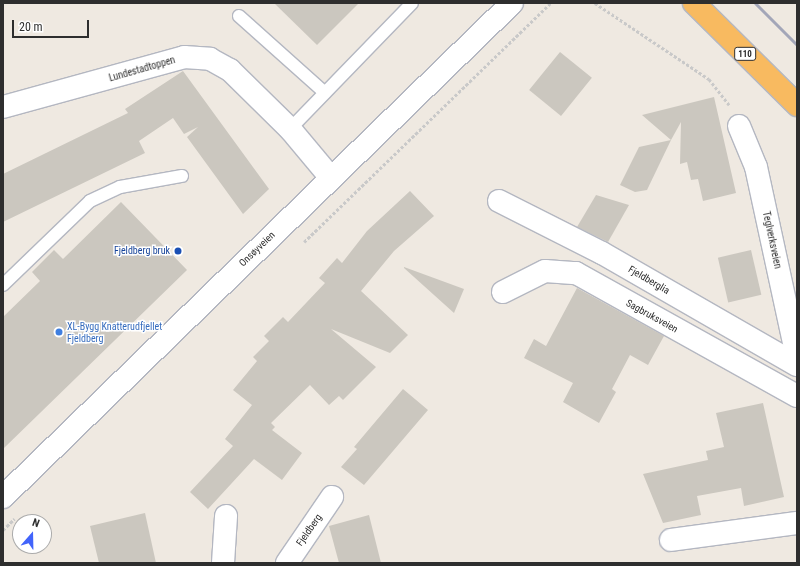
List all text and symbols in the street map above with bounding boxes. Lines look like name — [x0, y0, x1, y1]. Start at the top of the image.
scale bar — [14, 12, 91, 38]
text: 20 m — [19, 20, 43, 34]
road number: 110 — [734, 47, 756, 61]
street label: Lundestadtoppen — [107, 54, 177, 84]
street label: Teglverksveien — [760, 210, 784, 270]
street label: Onsøyveien — [237, 229, 277, 269]
place label: Fjeldberg bruk — [114, 245, 170, 257]
marker: Fjeldberg bruk — [173, 246, 183, 256]
street label: Fjeldberglia — [626, 263, 672, 297]
street label: Sagbruksveien — [624, 297, 680, 335]
place label: XL-Bygg Knatterudfjellet Fjeldberg — [67, 320, 162, 344]
marker: XL-Bygg Knatterudfjellet Fjeldberg — [54, 327, 64, 337]
street label: Fjeldberg — [294, 512, 324, 548]
north arrow — [12, 514, 52, 554]
text: N — [31, 516, 41, 530]

